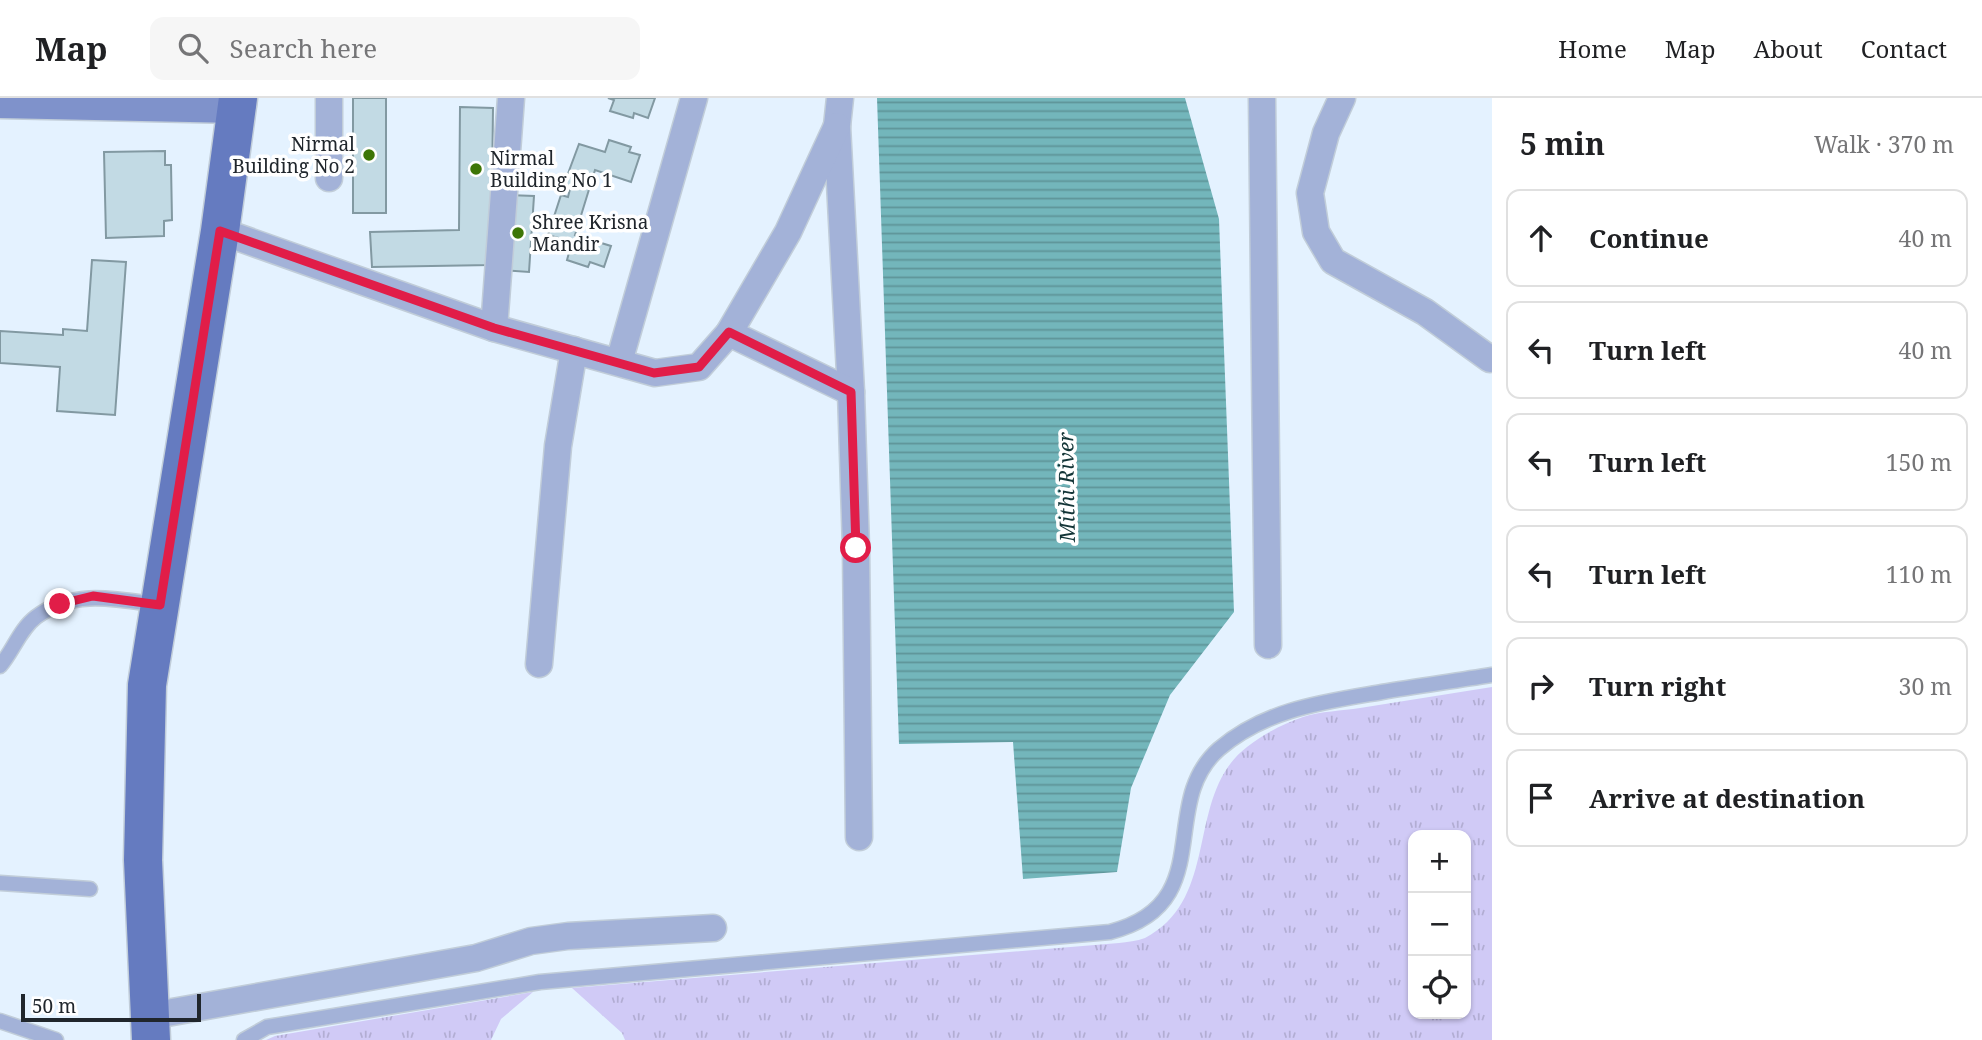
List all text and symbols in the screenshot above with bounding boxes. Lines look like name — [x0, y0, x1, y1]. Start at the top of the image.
search box — [150, 17, 640, 80]
text: Map — [35, 26, 108, 71]
icon: search — [174, 29, 212, 67]
text: Search here — [230, 30, 377, 66]
text: Home — [1558, 32, 1627, 65]
text: Map — [1665, 32, 1716, 65]
text: About — [1754, 32, 1823, 65]
text: Contact — [1861, 32, 1947, 65]
text: 5 min — [1520, 123, 1605, 164]
text: Walk · 370 m — [1814, 128, 1954, 160]
place label: Nirmal Building No 2 — [232, 131, 355, 179]
place label: Nirmal Building No 1 — [490, 145, 613, 193]
marker: Nirmal Building No 2 — [361, 147, 377, 163]
marker: Nirmal Building No 1 — [468, 161, 484, 177]
place label: Shree Krisna Mandir — [532, 209, 648, 257]
icon: ahead — [1522, 219, 1560, 257]
text: Continue — [1589, 220, 1709, 256]
text: 40 m — [1899, 222, 1952, 254]
marker: Shree Krisna Mandir — [510, 225, 526, 241]
icon: left — [1522, 331, 1560, 369]
text: Turn left — [1589, 332, 1706, 368]
text: 40 m — [1899, 334, 1952, 366]
water label: Mithi River — [1051, 432, 1081, 543]
icon: left — [1522, 443, 1560, 481]
text: Turn left — [1589, 444, 1706, 480]
text: 150 m — [1886, 446, 1952, 478]
route start — [840, 532, 871, 563]
icon: left — [1522, 555, 1560, 593]
text: Turn left — [1589, 556, 1706, 592]
text: 110 m — [1886, 558, 1952, 590]
route end — [44, 588, 75, 619]
icon: right — [1522, 667, 1560, 705]
text: Turn right — [1589, 668, 1726, 704]
text: 30 m — [1899, 670, 1952, 702]
icon: arrive — [1522, 779, 1560, 817]
text: Arrive at destination — [1589, 780, 1865, 816]
map controls — [1408, 830, 1471, 1019]
button: + — [1408, 830, 1471, 893]
button: − — [1408, 893, 1471, 956]
button: locate — [1408, 956, 1471, 1019]
scale bar — [21, 991, 201, 1023]
text: 50 m — [32, 993, 76, 1019]

